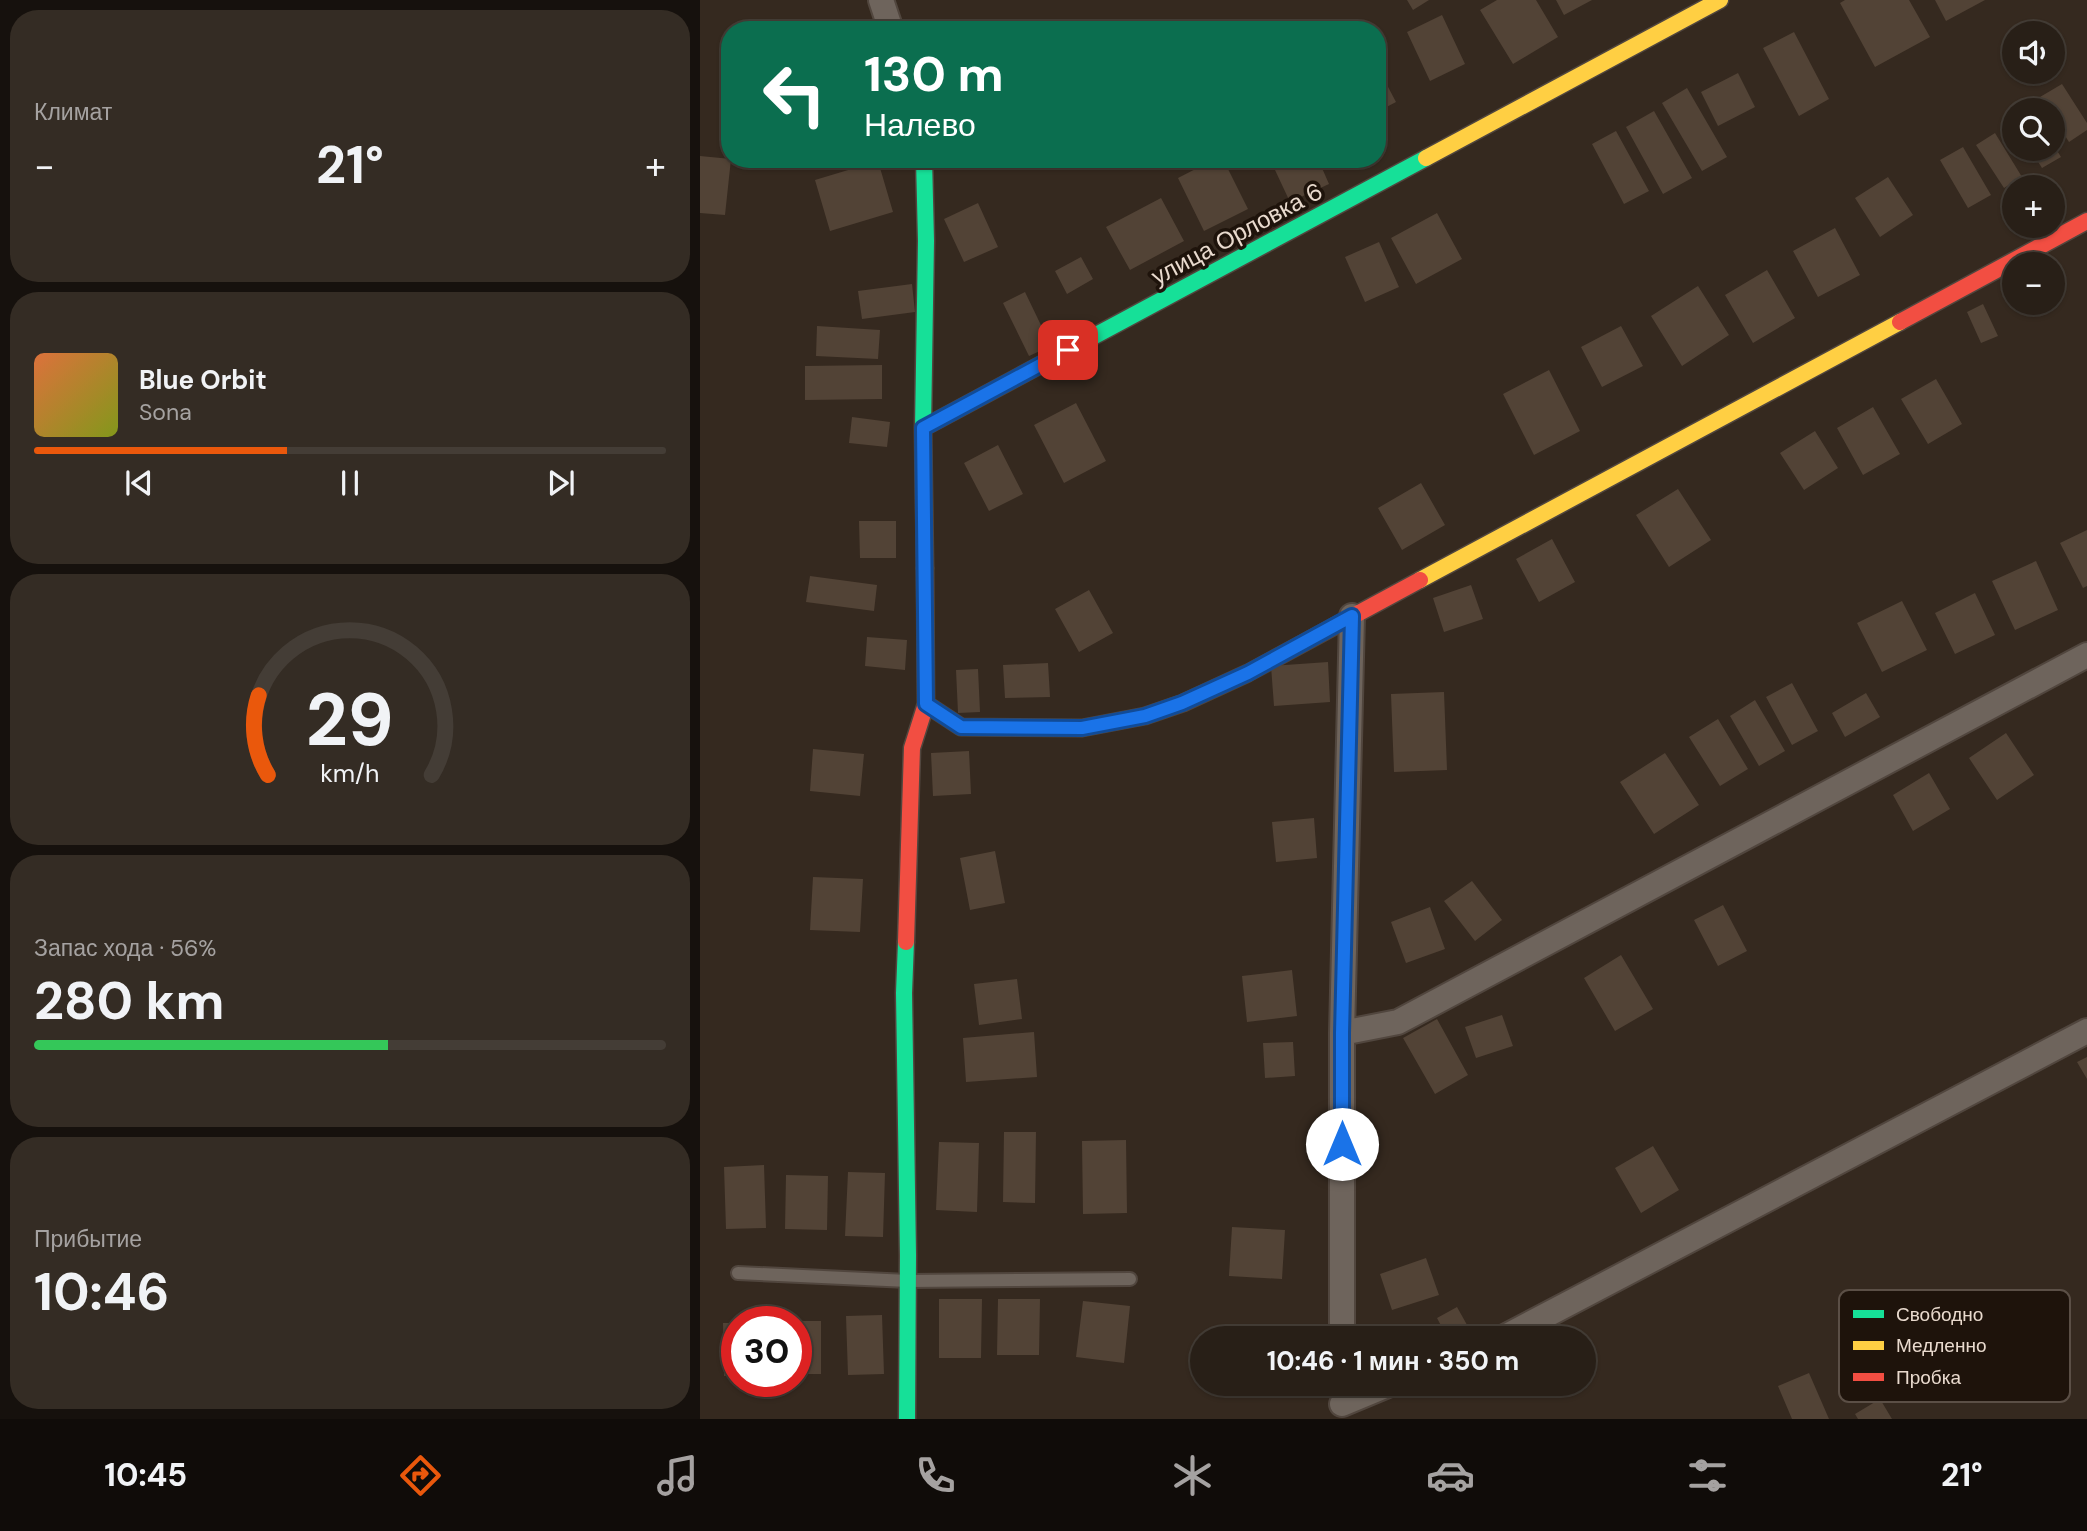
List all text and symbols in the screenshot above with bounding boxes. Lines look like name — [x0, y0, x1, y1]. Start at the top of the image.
map controls — [2002, 21, 2065, 315]
button: sound — [2002, 21, 2065, 84]
text: 130 m — [864, 42, 1004, 106]
icon: left — [749, 49, 840, 140]
text: Климат — [34, 97, 112, 127]
button: search — [2002, 98, 2065, 161]
text: Налево — [864, 104, 976, 146]
text: 21° — [316, 131, 384, 199]
text: − — [34, 141, 55, 191]
text: + — [645, 141, 666, 191]
street label: улица Орловка 6 — [1146, 175, 1328, 292]
button: + — [2002, 175, 2065, 238]
button: − — [2002, 252, 2065, 315]
pin — [1038, 320, 1098, 380]
icon: arrive — [1049, 331, 1087, 369]
text: Blue Orbit — [139, 363, 267, 397]
text: Sona — [139, 397, 192, 427]
icon: previous — [120, 464, 158, 502]
icon: pause — [331, 464, 369, 502]
icon: next — [542, 464, 580, 502]
text: 29 — [306, 674, 394, 769]
text: km/h — [320, 757, 380, 790]
text: Запас хода · 56% — [34, 933, 216, 963]
text: 280 km — [34, 967, 224, 1035]
position arrow — [1305, 1107, 1379, 1181]
text: Прибытие — [34, 1224, 142, 1254]
text: 10:46 — [34, 1258, 170, 1326]
legend — [1839, 1290, 2070, 1402]
text: Свободно — [1896, 1302, 1983, 1327]
speed limit sign: 30 — [721, 1306, 812, 1397]
text: Медленно — [1896, 1333, 1986, 1358]
text: 10:46 · 1 мин · 350 m — [1267, 1344, 1519, 1378]
text: Пробка — [1896, 1365, 1961, 1390]
icon: directions — [396, 1451, 445, 1500]
icon: music — [653, 1451, 702, 1500]
icon: phone — [911, 1451, 960, 1500]
icon: climate — [1168, 1451, 1217, 1500]
icon: car — [1426, 1451, 1475, 1500]
icon: filters — [1683, 1451, 1732, 1500]
text: 10:45 — [104, 1454, 187, 1496]
text: 21° — [1941, 1454, 1983, 1496]

